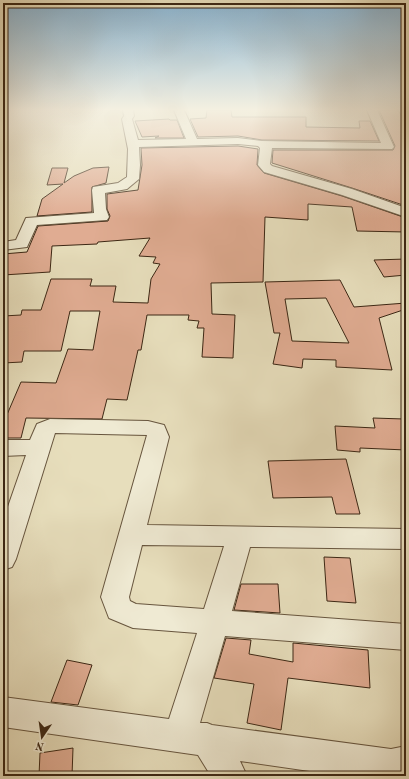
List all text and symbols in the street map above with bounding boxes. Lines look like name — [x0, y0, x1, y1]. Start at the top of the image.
north arrow — [22, 717, 62, 757]
text: N — [34, 739, 45, 752]

